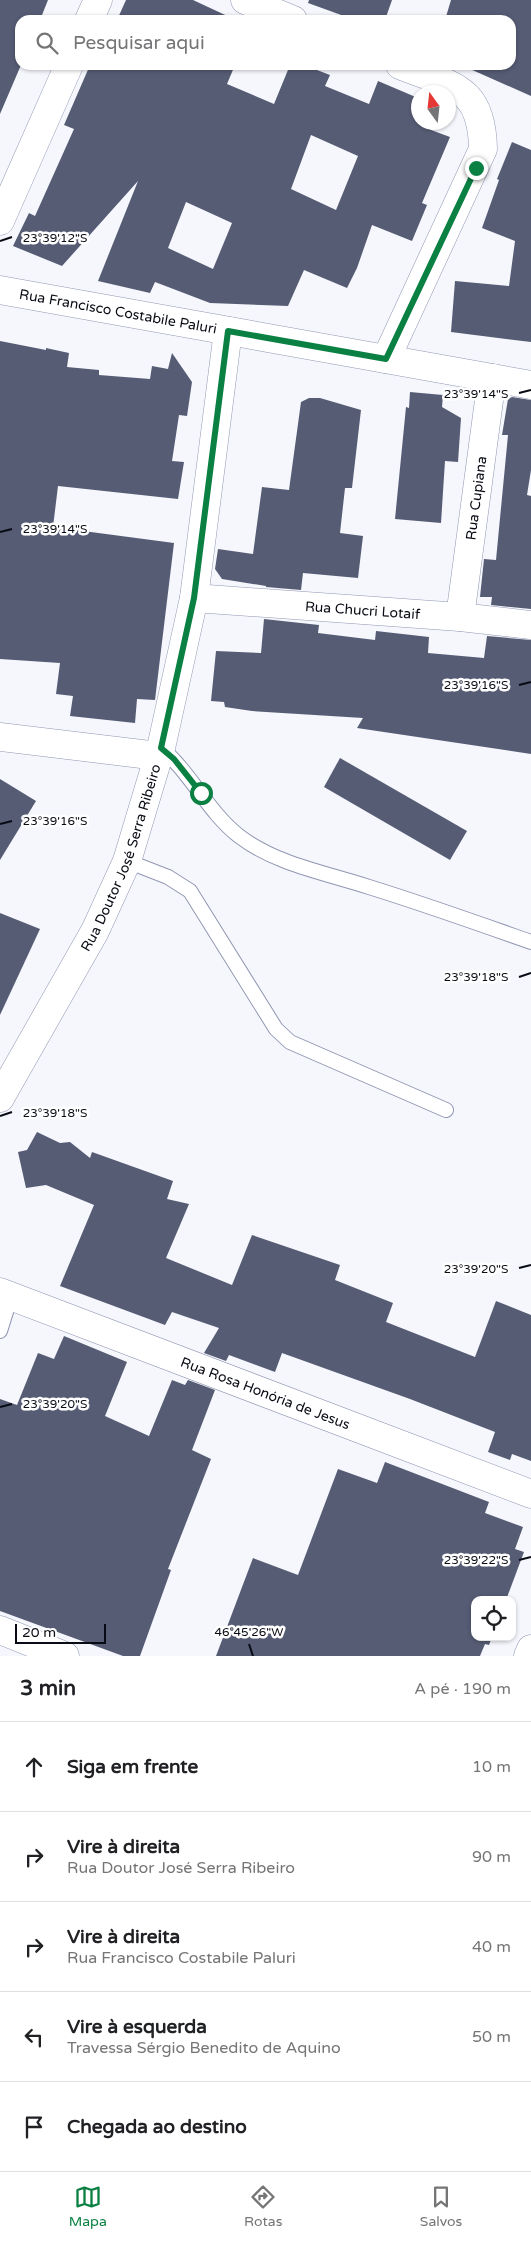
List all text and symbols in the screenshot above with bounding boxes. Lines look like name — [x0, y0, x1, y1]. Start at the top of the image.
search box — [15, 15, 516, 70]
icon: search — [33, 29, 61, 57]
text: Pesquisar aqui — [73, 32, 205, 54]
north arrow — [411, 85, 456, 130]
route end — [465, 157, 488, 180]
text: 23°39'12"S — [23, 231, 87, 245]
street label: Rua Francisco Costabile Paluri — [18, 285, 218, 337]
text: 23°39'14"S — [444, 387, 508, 401]
street label: Rua Cupiana — [462, 455, 490, 541]
text: 23°39'14"S — [23, 522, 87, 536]
street label: Rua Chucri Lotaif — [304, 597, 421, 623]
text: 23°39'16"S — [444, 678, 508, 692]
street label: Rua Doutor José Serra Ribeiro — [77, 762, 164, 954]
route start — [190, 782, 213, 805]
text: 23°39'16"S — [23, 814, 87, 828]
text: 23°39'18"S — [444, 970, 508, 984]
text: 23°39'18"S — [23, 1106, 87, 1120]
text: 23°39'20"S — [444, 1262, 508, 1276]
street label: Rua Rosa Honória de Jesus — [178, 1353, 353, 1433]
text: 23°39'20"S — [23, 1397, 87, 1411]
text: 23°39'22"S — [444, 1553, 508, 1567]
map controls — [471, 1596, 516, 1641]
button: locate — [471, 1596, 516, 1641]
scale bar — [15, 1621, 106, 1644]
text: 20 m — [22, 1624, 56, 1641]
text: 46°45'26"W — [215, 1625, 283, 1639]
text: 3 min — [20, 1676, 76, 1701]
text: A pé · 190 m — [414, 1679, 511, 1699]
icon: ahead — [20, 1753, 48, 1781]
text: Siga em frente — [67, 1756, 198, 1778]
text: 10 m — [472, 1757, 511, 1777]
text: Vire à direita — [67, 1836, 180, 1858]
icon: right — [20, 1843, 48, 1871]
text: 90 m — [472, 1847, 511, 1867]
text: Rua Doutor José Serra Ribeiro — [67, 1858, 295, 1878]
text: Vire à direita — [67, 1926, 180, 1948]
icon: right — [20, 1933, 48, 1961]
text: 40 m — [472, 1937, 511, 1957]
text: Rua Francisco Costabile Paluri — [67, 1948, 296, 1968]
text: Vire à esquerda — [67, 2016, 207, 2038]
icon: left — [20, 2023, 48, 2051]
text: 50 m — [472, 2027, 511, 2047]
text: Travessa Sérgio Benedito de Aquino — [67, 2038, 341, 2058]
icon: arrive — [20, 2113, 48, 2141]
text: Chegada ao destino — [67, 2116, 247, 2138]
tab: Mapa — [69, 2183, 107, 2230]
tab: Rotas — [244, 2183, 282, 2230]
tab: Salvos — [420, 2183, 462, 2230]

